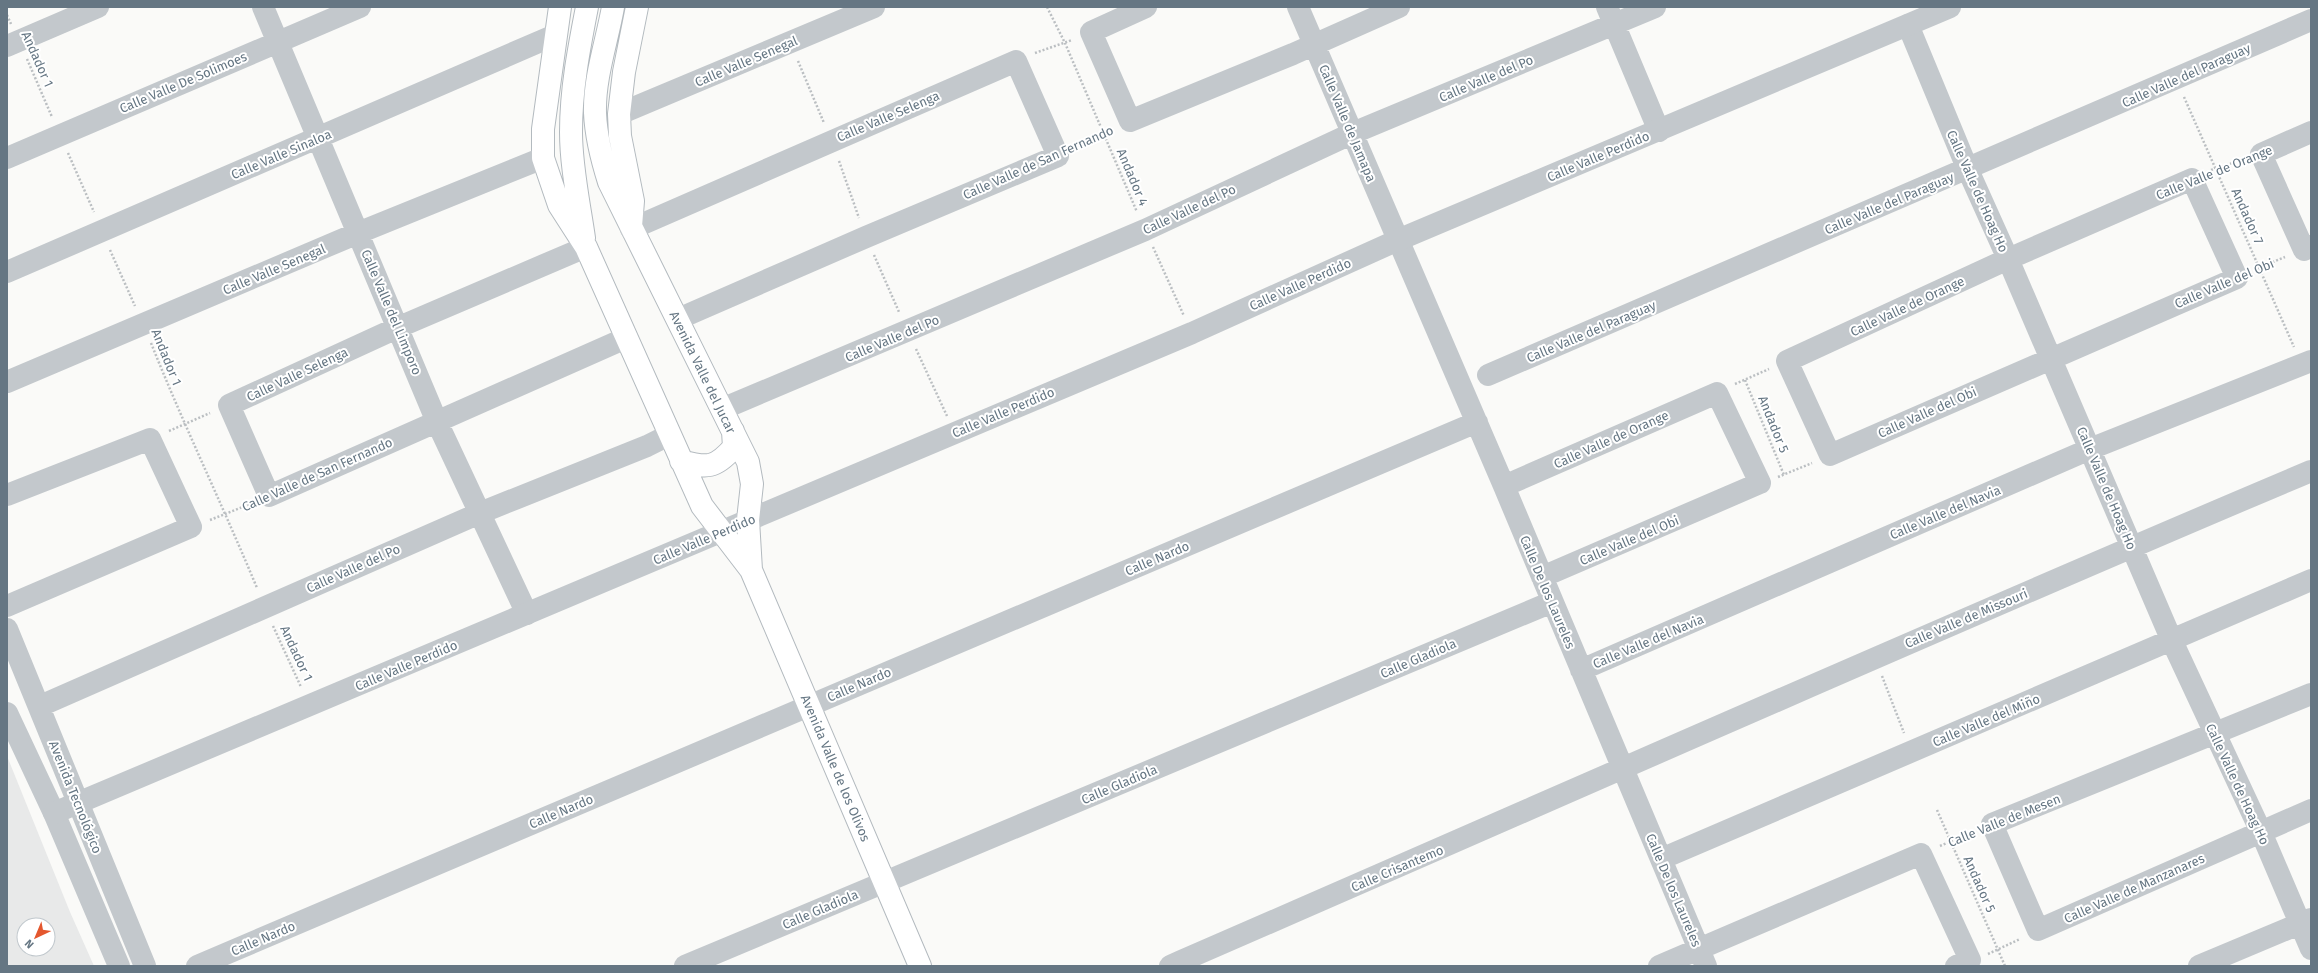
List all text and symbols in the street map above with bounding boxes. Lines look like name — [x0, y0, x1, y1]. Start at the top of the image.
street label: Andador 1 — [19, 29, 56, 89]
street label: Calle Valle Senegal — [693, 33, 800, 90]
street label: Calle Valle del Paraguay — [2120, 40, 2253, 111]
street label: Calle Valle De Solimoes — [117, 49, 249, 116]
street label: Calle Valle del Po — [1437, 52, 1536, 105]
street label: Calle Valle de Jamapa — [1316, 62, 1379, 184]
street label: Calle Valle Selenga — [835, 88, 942, 145]
street label: Calle Valle de San Fernando — [961, 122, 1116, 202]
street label: Calle Valle Sinaloa — [229, 127, 334, 182]
street label: Calle Valle Perdido — [1545, 128, 1652, 185]
street label: Calle Valle de Hoag Ho — [1944, 128, 2011, 255]
street label: Calle Valle de Orange — [2154, 142, 2275, 203]
street label: Andador 4 — [1114, 146, 1151, 208]
street label: Calle Valle del Paraguay — [1822, 169, 1957, 238]
street label: Calle Valle del Po — [1140, 181, 1238, 238]
street label: Andador 7 — [2229, 186, 2267, 247]
street label: Calle Valle Senegal — [221, 241, 328, 298]
street label: Calle Valle del Limporo — [358, 247, 425, 377]
street label: Calle Valle Perdido — [1247, 255, 1353, 314]
street label: Calle Valle del Obi — [2172, 256, 2276, 311]
street label: Calle Valle de Orange — [1848, 273, 1967, 339]
street label: Calle Valle del Paraguay — [1524, 297, 1659, 366]
street label: Avenida Valle del Jucar — [666, 309, 739, 436]
street label: Calle Valle del Po — [843, 312, 942, 365]
street label: Andador 1 — [148, 327, 185, 388]
street label: Calle Valle Selenga — [244, 344, 350, 405]
street label: Calle Valle Perdido — [950, 384, 1057, 441]
street label: Calle Valle del Obi — [1876, 384, 1979, 441]
street label: Andador 5 — [1755, 393, 1792, 455]
street label: Calle Valle de Orange — [1551, 407, 1671, 472]
street label: Calle Valle de Hoag Ho — [2074, 424, 2139, 552]
street label: Calle Valle de San Fernando — [240, 434, 395, 514]
street label: Calle Valle del Navia — [1888, 482, 2003, 543]
street label: Calle Valle Perdido — [651, 511, 758, 568]
street label: Calle Valle del Obi — [1577, 513, 1681, 568]
street label: Calle De los Laureles — [1517, 533, 1578, 651]
street label: Calle Nardo — [1123, 538, 1191, 579]
street label: Calle Valle del Po — [304, 541, 402, 596]
street label: Calle Valle de Missouri — [1903, 586, 2030, 651]
street label: Calle Valle del Navia — [1591, 611, 1706, 672]
street label: Andador 1 — [277, 623, 316, 683]
street label: Calle Gladiola — [1378, 636, 1458, 681]
street label: Calle Valle Perdido — [353, 637, 460, 694]
street label: Calle Nardo — [825, 664, 893, 705]
street label: Calle Valle del Miño — [1930, 691, 2042, 750]
street label: Avenida Valle de los Olivos — [798, 693, 873, 844]
street label: Calle Valle de Hoag Ho — [2203, 721, 2272, 847]
street label: Avenida Tecnológico — [46, 739, 105, 856]
street label: Calle Gladiola — [1079, 762, 1159, 807]
street label: Calle Nardo — [527, 791, 595, 832]
street label: Calle Valle de Mesen — [1946, 791, 2063, 850]
street label: Calle De los Laureles — [1643, 831, 1704, 949]
street label: Calle Crisantemo — [1349, 842, 1446, 895]
street label: Calle Valle de Manzanares — [2062, 851, 2207, 926]
street label: Andador 5 — [1960, 854, 1999, 915]
street label: Calle Gladiola — [780, 887, 860, 932]
north arrow — [16, 917, 56, 957]
street label: Calle Nardo — [229, 918, 297, 959]
text: N — [22, 937, 37, 951]

